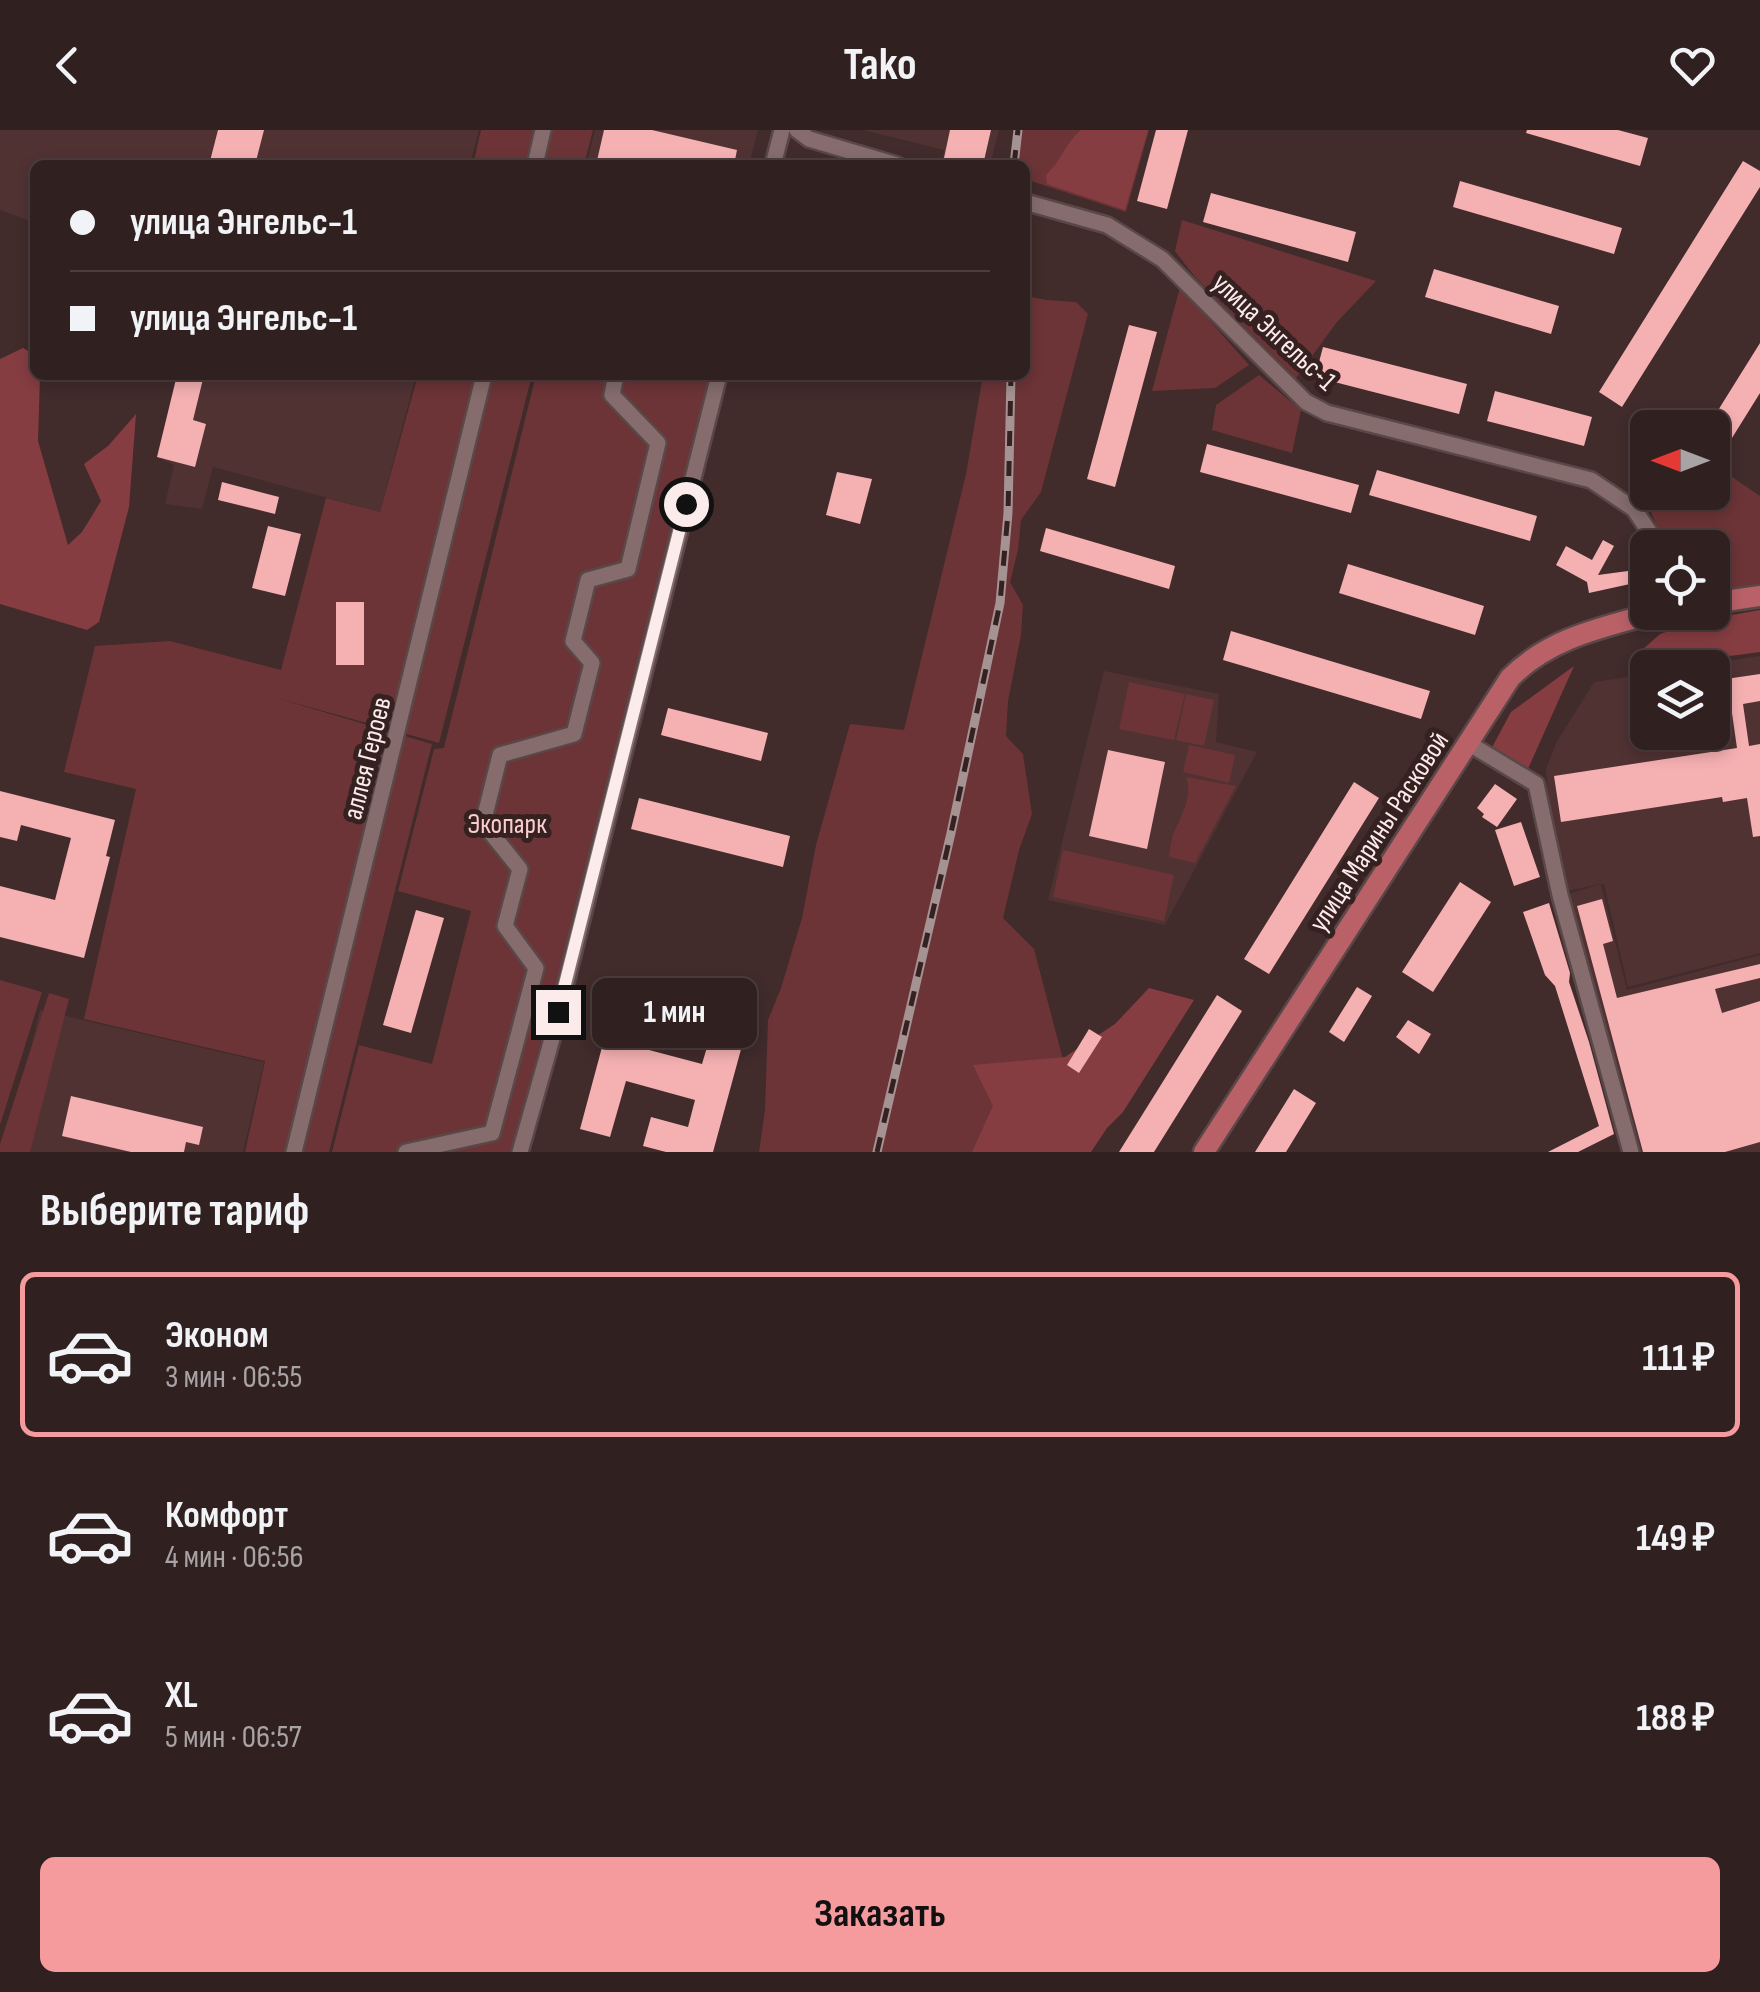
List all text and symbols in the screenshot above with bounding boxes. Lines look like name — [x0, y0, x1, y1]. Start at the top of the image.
icon: back — [40, 38, 95, 93]
text: Tako — [843, 38, 917, 93]
icon: heart — [1665, 38, 1720, 93]
text: улица Энгельс-1 — [130, 200, 357, 245]
street label: улица Энгельс-1 — [1205, 266, 1343, 398]
text: улица Энгельс-1 — [130, 296, 357, 341]
north arrow — [1630, 410, 1730, 510]
map controls — [1630, 410, 1730, 750]
route start — [664, 482, 709, 527]
button: locate — [1630, 530, 1730, 630]
button: layers — [1630, 650, 1730, 750]
street label: аллея Героев — [336, 694, 399, 823]
street label: улица Марины Расковой — [1302, 726, 1456, 938]
park label: Экопарк — [467, 808, 547, 841]
callout: 1 мин — [593, 977, 758, 1047]
route end — [536, 990, 581, 1035]
text: 1 мин — [643, 993, 706, 1032]
text: Выберите тариф — [40, 1184, 309, 1239]
icon: car — [45, 1310, 135, 1400]
text: Эконом — [165, 1313, 269, 1358]
text: 111 ₽ — [1642, 1336, 1715, 1381]
text: 3 мин · 06:55 — [165, 1358, 302, 1397]
icon: car — [45, 1490, 135, 1580]
text: Комфорт — [165, 1493, 288, 1538]
text: 149 ₽ — [1636, 1516, 1715, 1561]
text: 4 мин · 06:56 — [165, 1538, 304, 1577]
icon: car — [45, 1670, 135, 1760]
text: XL — [165, 1673, 198, 1718]
text: 188 ₽ — [1636, 1696, 1715, 1741]
text: 5 мин · 06:57 — [165, 1718, 302, 1757]
button: Заказать — [40, 1857, 1720, 1972]

